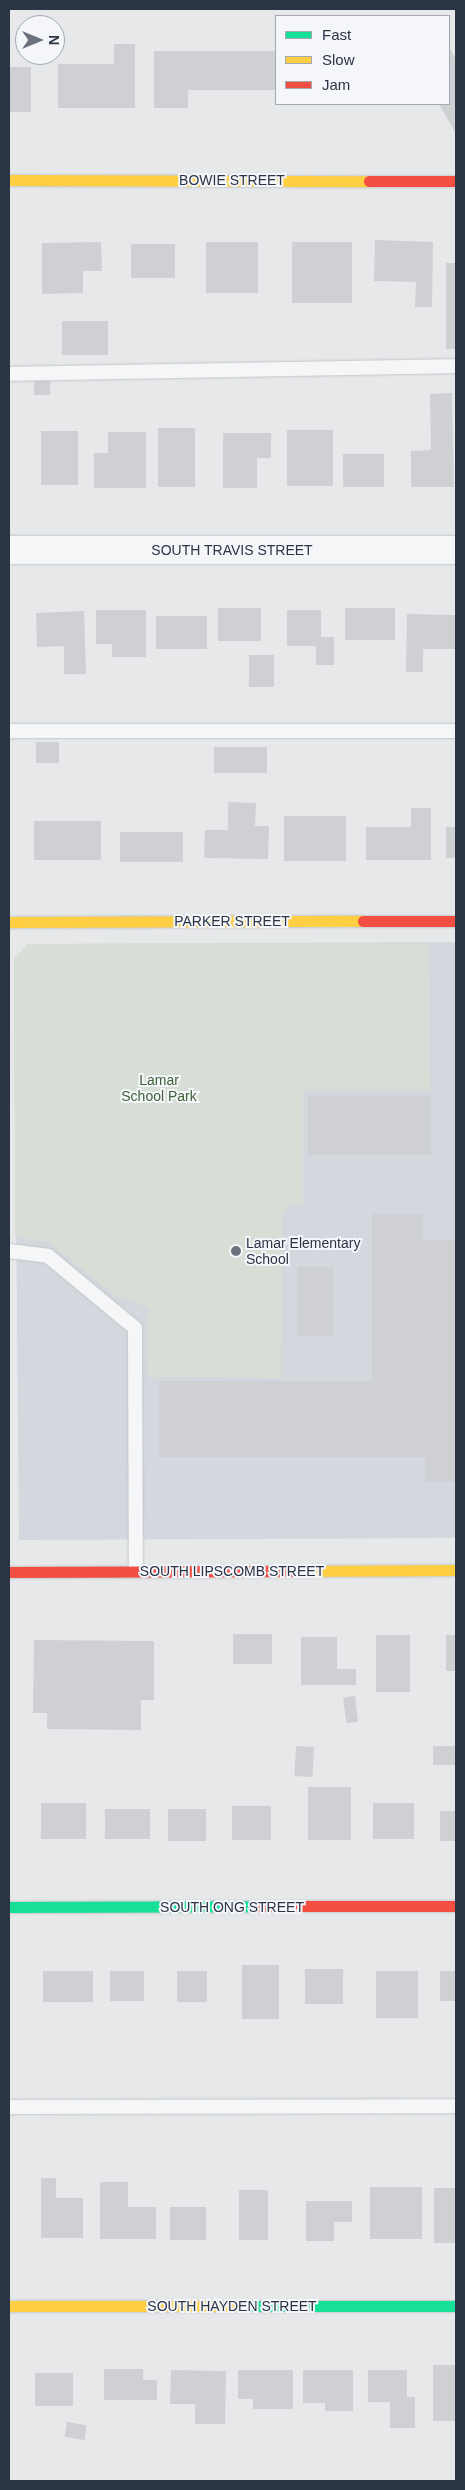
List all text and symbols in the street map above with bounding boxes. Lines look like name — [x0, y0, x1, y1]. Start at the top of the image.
north arrow — [15, 15, 65, 65]
legend — [275, 15, 450, 105]
text: Fast — [322, 26, 351, 43]
text: N — [46, 35, 62, 45]
text: Slow — [322, 51, 355, 68]
text: Jam — [322, 76, 350, 93]
street label: BOWIE STREET — [179, 172, 285, 188]
street label: SOUTH TRAVIS STREET — [151, 542, 313, 558]
street label: PARKER STREET — [174, 913, 290, 929]
park label: Lamar School Park — [121, 1072, 197, 1104]
place label: Lamar Elementary School — [246, 1235, 360, 1268]
marker: Lamar Elementary School — [230, 1245, 242, 1257]
street label: SOUTH LIPSCOMB STREET — [140, 1563, 324, 1579]
street label: SOUTH ONG STREET — [160, 1899, 304, 1915]
street label: SOUTH HAYDEN STREET — [147, 2298, 317, 2314]

